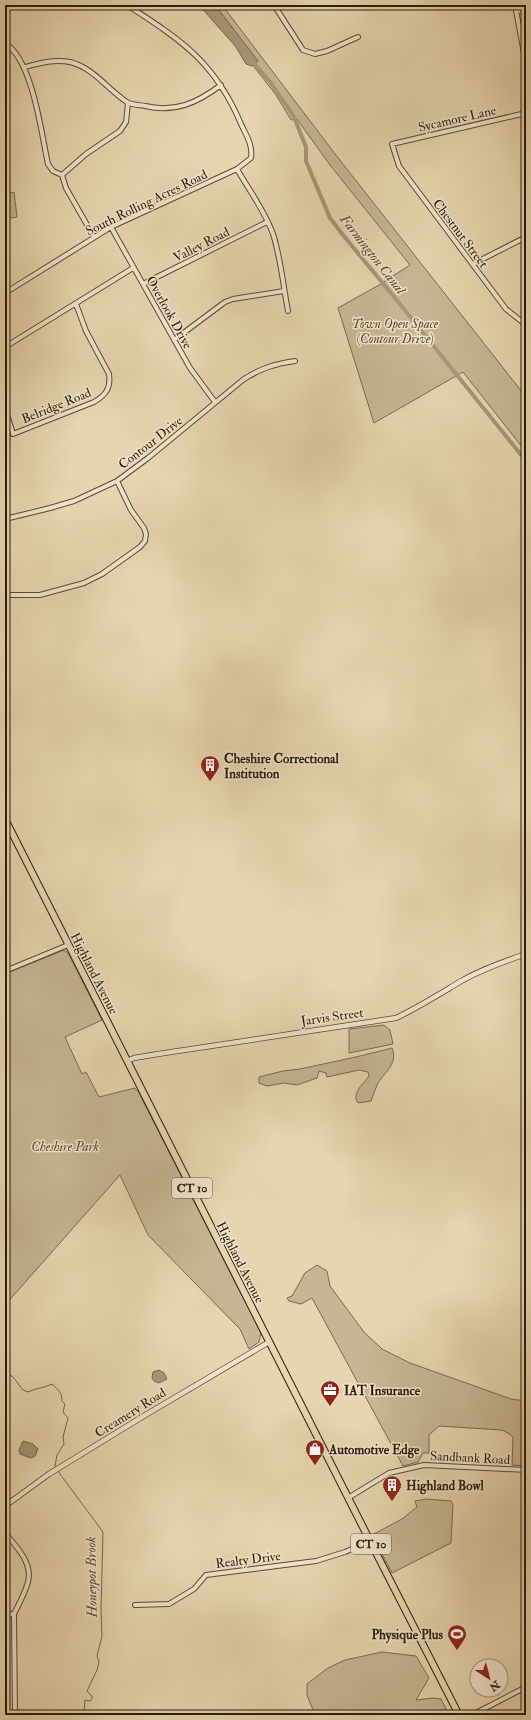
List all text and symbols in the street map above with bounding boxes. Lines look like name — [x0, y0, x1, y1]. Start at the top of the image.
street label: Sycamore Lane — [417, 102, 499, 137]
street label: South Rolling Acres Road — [83, 166, 210, 239]
street label: Chestnut Street — [429, 196, 491, 271]
water label: Farmington Canal — [336, 210, 410, 299]
street label: Valley Road — [171, 224, 233, 267]
street label: Overlook Drive — [143, 273, 196, 352]
park label: Town Open Space (Contour Drive) — [352, 316, 439, 347]
street label: Belridge Road — [19, 384, 94, 427]
street label: Contour Drive — [115, 412, 186, 473]
place label: Cheshire Correctional Institution — [224, 751, 339, 782]
building icon: Cheshire Correctional Institution — [199, 754, 221, 782]
street label: Highland Avenue — [67, 930, 122, 1017]
street label: Jarvis Street — [299, 1005, 364, 1029]
park label: Cheshire Park — [31, 1139, 99, 1155]
road number: CT 10 — [172, 1178, 212, 1198]
street label: Highland Avenue — [213, 1219, 268, 1306]
office icon: IAT Insurance — [319, 1379, 341, 1407]
place label: IAT Insurance — [344, 1383, 421, 1399]
street label: Creamery Road — [92, 1384, 170, 1442]
shop icon: Automotive Edge — [304, 1438, 326, 1466]
place label: Automotive Edge — [328, 1442, 420, 1459]
street label: Sandbank Road — [429, 1448, 511, 1468]
building icon: Highland Bowl — [381, 1474, 403, 1502]
place label: Highland Bowl — [406, 1478, 484, 1495]
road number: CT 10 — [351, 1534, 391, 1554]
water label: Honeypot Brook — [82, 1536, 101, 1619]
street label: Realty Drive — [215, 1548, 282, 1573]
sports icon: Physique Plus — [446, 1623, 468, 1651]
place label: Physique Plus — [371, 1627, 444, 1644]
north arrow — [469, 1658, 509, 1698]
text: N — [486, 1677, 503, 1695]

